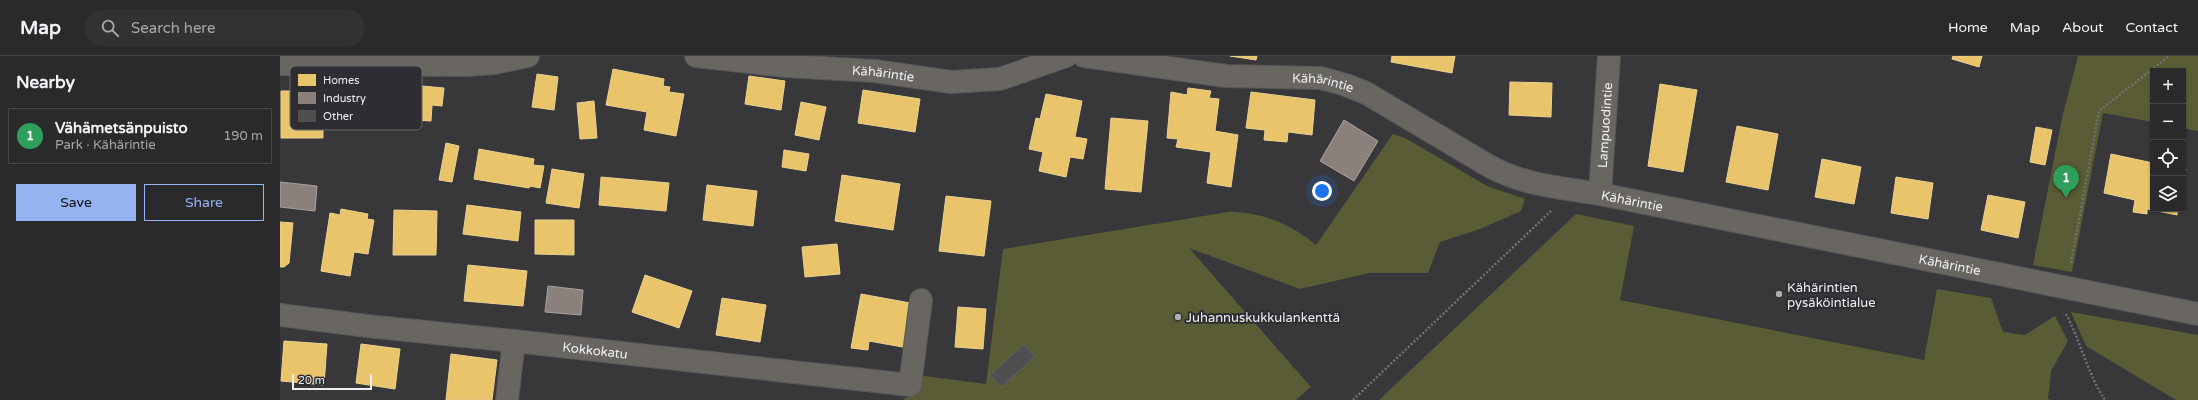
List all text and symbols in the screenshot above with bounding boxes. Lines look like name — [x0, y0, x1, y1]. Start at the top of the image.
search box — [85, 10, 365, 46]
text: Map — [20, 17, 61, 39]
icon: search — [99, 17, 121, 39]
text: Search here — [131, 19, 215, 37]
text: Home — [1948, 19, 1988, 36]
text: Map — [2010, 19, 2040, 36]
text: About — [2062, 19, 2104, 36]
text: Contact — [2126, 19, 2178, 36]
street label: Kähärintie — [851, 63, 915, 86]
legend — [290, 66, 422, 130]
map controls — [2150, 68, 2186, 212]
button: + — [2150, 68, 2186, 104]
street label: Kähärintie — [1292, 70, 1356, 96]
text: Nearby — [16, 72, 75, 93]
text: Homes — [323, 74, 359, 87]
street label: Lampuodintie — [1595, 82, 1616, 168]
text: Industry — [323, 92, 366, 105]
button: − — [2150, 104, 2186, 140]
text: Other — [323, 110, 354, 123]
text: Vähämetsänpuisto — [55, 119, 188, 137]
text: 1 — [26, 128, 34, 144]
text: 190 m — [223, 128, 263, 144]
text: Park · Kähärintie — [55, 137, 156, 153]
button: locate — [2150, 140, 2186, 176]
pin: 1 — [2053, 165, 2079, 198]
button: layers — [2150, 176, 2186, 212]
your location — [1312, 181, 1332, 201]
button: Save — [16, 184, 136, 221]
button: Share — [144, 184, 264, 221]
street label: Kähärintie — [1600, 187, 1664, 215]
street label: Kähärintie — [1917, 251, 1982, 279]
place label: Kähärintien pysäköintialue — [1787, 280, 1876, 311]
marker: Kähärintien pysäköintialue — [1774, 289, 1784, 299]
place label: Juhannuskukkulankenttä — [1186, 310, 1340, 326]
marker: Juhannuskukkulankenttä — [1173, 312, 1183, 322]
street label: Kokkokatu — [561, 339, 628, 363]
scale bar — [292, 372, 372, 391]
text: 20 m — [298, 374, 325, 387]

